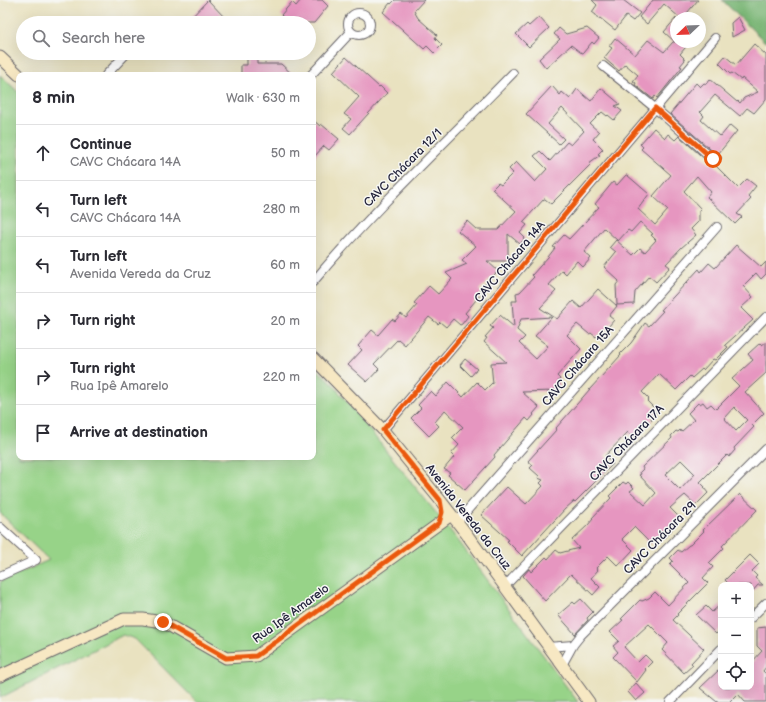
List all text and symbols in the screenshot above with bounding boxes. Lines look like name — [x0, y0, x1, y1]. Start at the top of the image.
north arrow — [670, 12, 706, 48]
search box — [16, 16, 316, 60]
icon: search — [30, 27, 52, 49]
text: Search here — [62, 29, 145, 48]
text: 8 min — [32, 88, 75, 108]
text: Walk · 630 m — [226, 90, 300, 106]
street label: CAVC Chácara 12/1 — [361, 126, 445, 210]
text: Continue — [70, 135, 132, 154]
icon: ahead — [32, 142, 54, 164]
text: 50 m — [271, 145, 300, 161]
route start — [704, 150, 722, 168]
text: CAVC Chácara 14A — [70, 154, 181, 170]
text: Turn left — [70, 191, 127, 210]
icon: left — [32, 198, 54, 220]
text: 280 m — [263, 201, 300, 217]
text: CAVC Chácara 14A — [70, 210, 181, 226]
street label: CAVC Chácara 14A — [471, 218, 549, 306]
text: Turn left — [70, 247, 127, 266]
icon: left — [32, 254, 54, 276]
text: 60 m — [270, 257, 300, 273]
text: Avenida Vereda da Cruz — [70, 266, 211, 282]
icon: right — [32, 310, 54, 332]
text: Turn right — [70, 311, 135, 330]
text: 20 m — [270, 313, 300, 329]
street label: CAVC Chácara 15A — [539, 322, 617, 409]
text: Turn right — [70, 359, 135, 378]
icon: right — [32, 366, 54, 388]
text: 220 m — [263, 369, 300, 385]
text: Rua Ipê Amarelo — [70, 378, 169, 394]
street label: CAVC Chácara 17A — [587, 401, 668, 484]
icon: arrive — [32, 422, 54, 444]
text: Arrive at destination — [70, 423, 208, 442]
street label: Avenida Vereda da Cruz — [422, 461, 514, 573]
street label: CAVC Chácara 29 — [620, 498, 700, 578]
street label: Rua Ipê Amarelo — [250, 581, 332, 647]
map controls — [718, 582, 754, 690]
button: + — [718, 582, 754, 618]
route end — [154, 613, 172, 631]
button: − — [718, 618, 754, 654]
button: locate — [718, 654, 754, 690]

